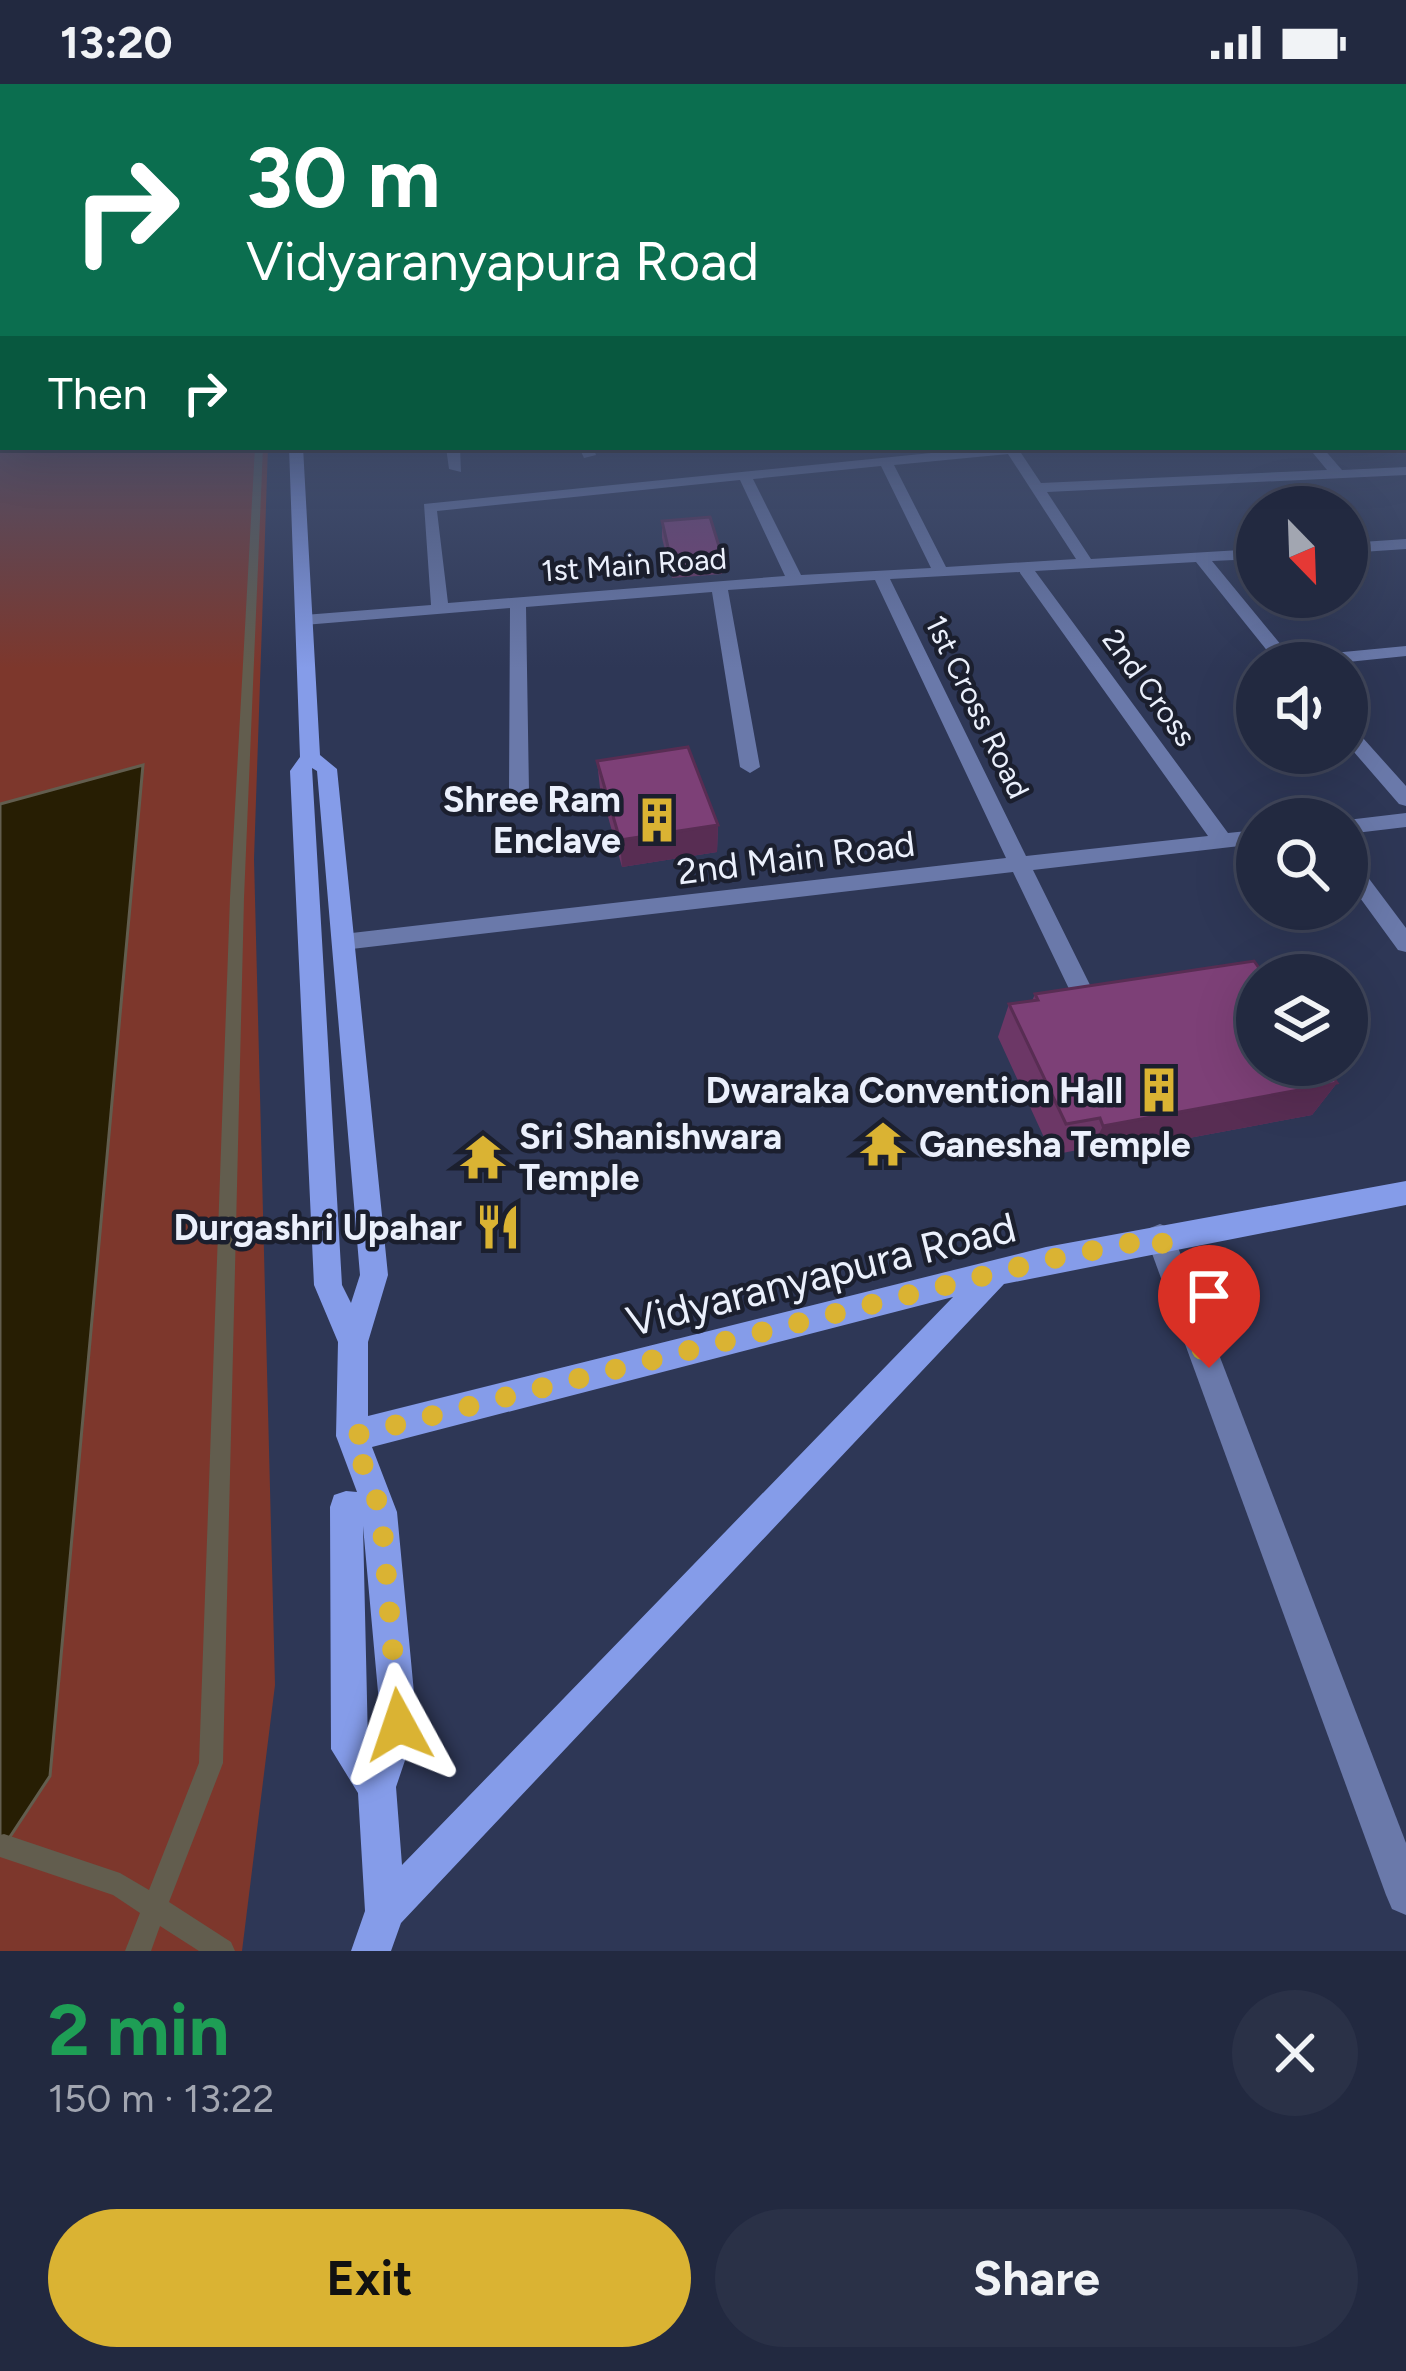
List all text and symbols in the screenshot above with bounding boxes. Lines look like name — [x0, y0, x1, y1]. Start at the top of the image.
text: 13:20 — [60, 15, 173, 69]
text: 30 m — [246, 127, 440, 228]
icon: right — [48, 132, 204, 288]
text: Vidyaranyapura Road — [246, 229, 759, 294]
icon: right — [172, 360, 238, 426]
text: Then — [48, 366, 148, 420]
north arrow — [1236, 486, 1368, 618]
map controls — [1236, 486, 1368, 1086]
street label: 1st Main Road — [540, 540, 728, 589]
street label: 1st Cross Road — [917, 609, 1038, 804]
street label: 2nd Cross — [1095, 622, 1204, 753]
button: sound — [1236, 642, 1368, 774]
place label: Shree Ram Enclave — [443, 778, 621, 862]
building icon: Shree Ram Enclave — [632, 795, 682, 845]
button: search — [1236, 798, 1368, 930]
street label: 2nd Main Road — [675, 822, 917, 893]
button: layers — [1236, 954, 1368, 1086]
building icon: Dwaraka Convention Hall — [1134, 1065, 1184, 1115]
place label: Dwaraka Convention Hall — [706, 1069, 1123, 1112]
place label: Sri Shanishwara Temple — [519, 1115, 782, 1199]
temple icon: Ganesha Temple — [858, 1119, 908, 1169]
place label: Ganesha Temple — [919, 1123, 1191, 1166]
temple icon: Sri Shanishwara Temple — [458, 1132, 508, 1182]
street label: Vidyaranyapura Road — [621, 1201, 1021, 1348]
restaurant icon: Durgashri Upahar — [473, 1202, 523, 1252]
place label: Durgashri Upahar — [173, 1206, 462, 1249]
pin — [1158, 1245, 1260, 1368]
icon: arrive — [1176, 1263, 1242, 1329]
position arrow — [336, 1662, 462, 1788]
text: 2 min — [48, 1987, 229, 2073]
button: close — [1232, 1990, 1358, 2116]
text: 150 m · 13:22 — [48, 2075, 274, 2122]
button: Exit — [48, 2209, 691, 2347]
button: Share — [715, 2209, 1358, 2347]

